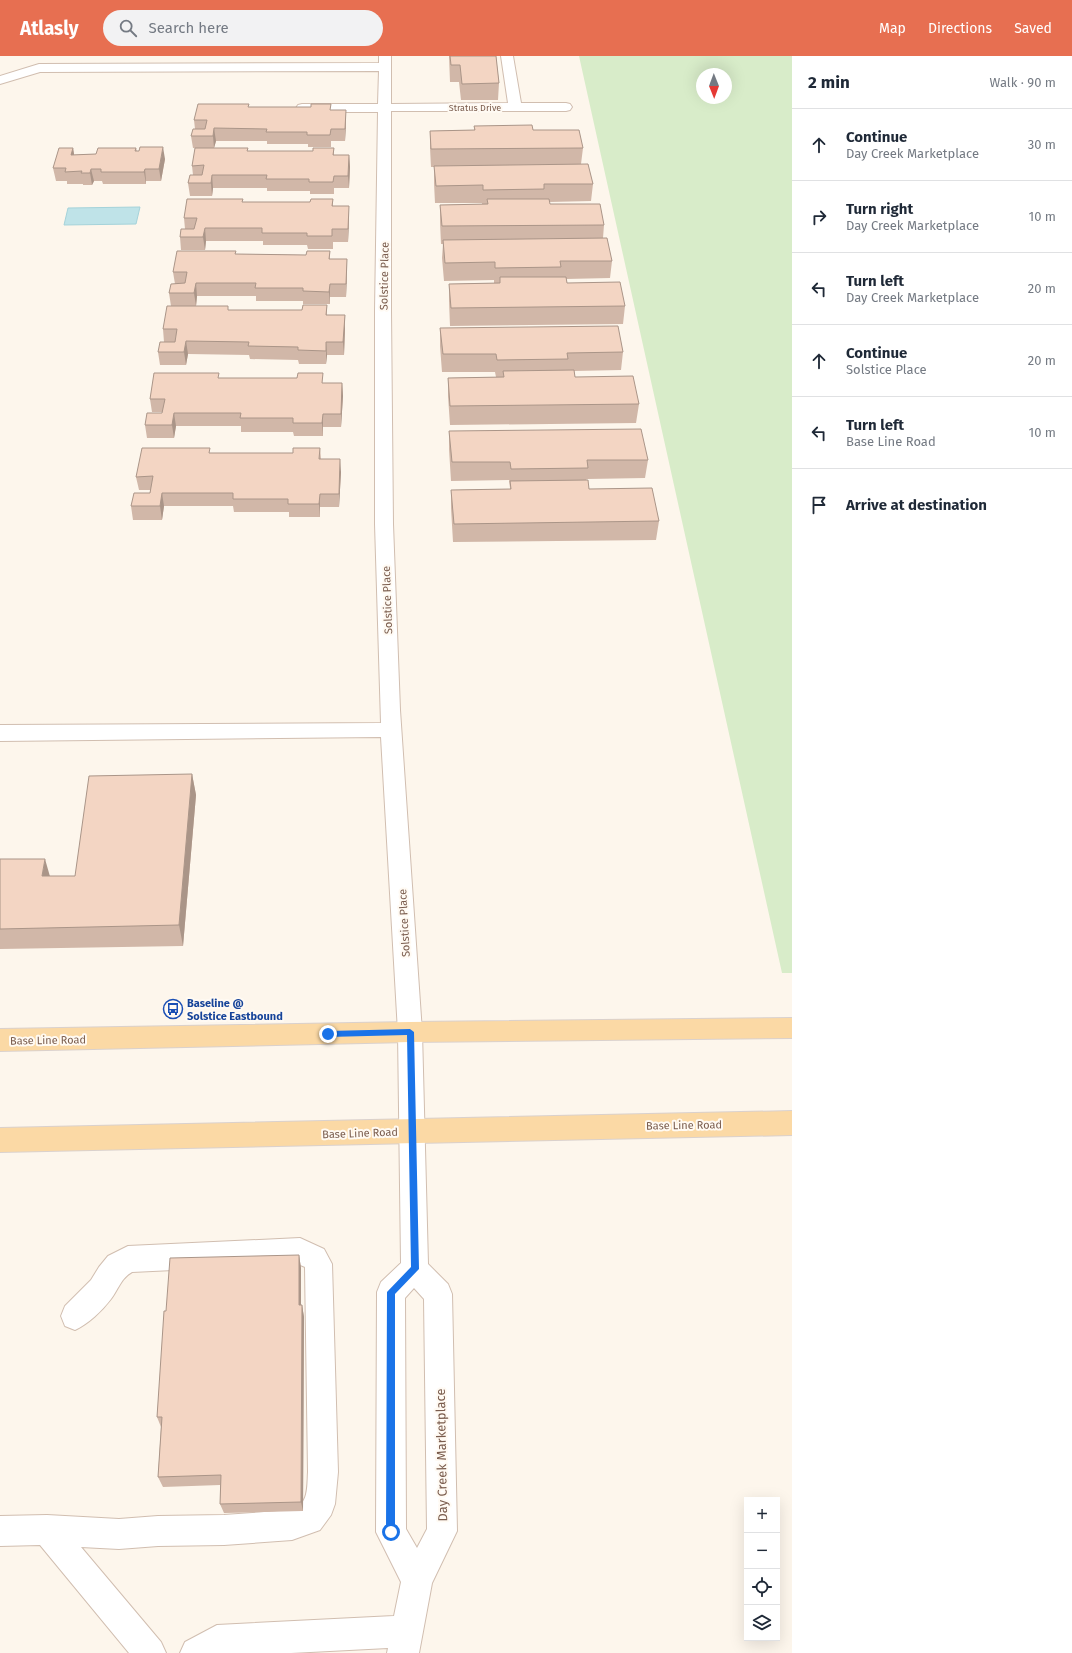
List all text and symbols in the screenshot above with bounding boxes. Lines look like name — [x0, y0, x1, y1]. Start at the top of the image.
search box — [103, 10, 383, 46]
text: Atlasly — [20, 17, 79, 40]
icon: search — [117, 17, 139, 39]
text: Search here — [149, 19, 229, 37]
text: Map — [879, 20, 906, 37]
text: Directions — [928, 20, 992, 37]
text: Saved — [1014, 20, 1052, 37]
north arrow — [696, 68, 732, 104]
text: 2 min — [808, 72, 850, 93]
text: Walk · 90 m — [990, 75, 1056, 90]
street label: Stratus Drive — [449, 103, 501, 113]
text: Continue — [846, 128, 907, 146]
icon: ahead — [808, 134, 830, 156]
text: 30 m — [1028, 137, 1056, 152]
text: Day Creek Marketplace — [846, 146, 979, 161]
text: Turn right — [846, 200, 913, 218]
icon: right — [808, 206, 830, 228]
text: 10 m — [1029, 209, 1056, 224]
text: Day Creek Marketplace — [846, 218, 979, 233]
street label: Solstice Place — [377, 242, 392, 310]
text: Turn left — [846, 272, 904, 290]
icon: left — [808, 278, 830, 300]
text: 20 m — [1028, 281, 1056, 296]
text: Day Creek Marketplace — [846, 290, 979, 305]
text: Continue — [846, 344, 907, 362]
icon: ahead — [808, 350, 830, 372]
text: 20 m — [1028, 353, 1056, 368]
text: Solstice Place — [846, 362, 927, 377]
text: Turn left — [846, 416, 904, 434]
icon: left — [808, 422, 830, 444]
text: 10 m — [1029, 425, 1056, 440]
text: Base Line Road — [846, 434, 936, 449]
icon: arrive — [808, 494, 830, 516]
text: Arrive at destination — [846, 496, 987, 514]
street label: Solstice Place — [380, 566, 395, 634]
street label: Solstice Place — [396, 889, 413, 957]
place label: Baseline @ Solstice Eastbound — [187, 997, 283, 1023]
bus stop icon: Baseline @ Solstice Eastbound — [162, 998, 184, 1020]
route end — [319, 1025, 337, 1043]
street label: Base Line Road — [10, 1033, 86, 1048]
street label: Base Line Road — [646, 1118, 722, 1133]
street label: Base Line Road — [322, 1126, 398, 1141]
street label: Day Creek Marketplace — [433, 1388, 450, 1522]
map controls — [744, 1497, 780, 1641]
button: + — [744, 1497, 780, 1533]
route start — [382, 1523, 400, 1541]
button: − — [744, 1533, 780, 1569]
button: locate — [744, 1569, 780, 1605]
button: layers — [744, 1605, 780, 1641]

